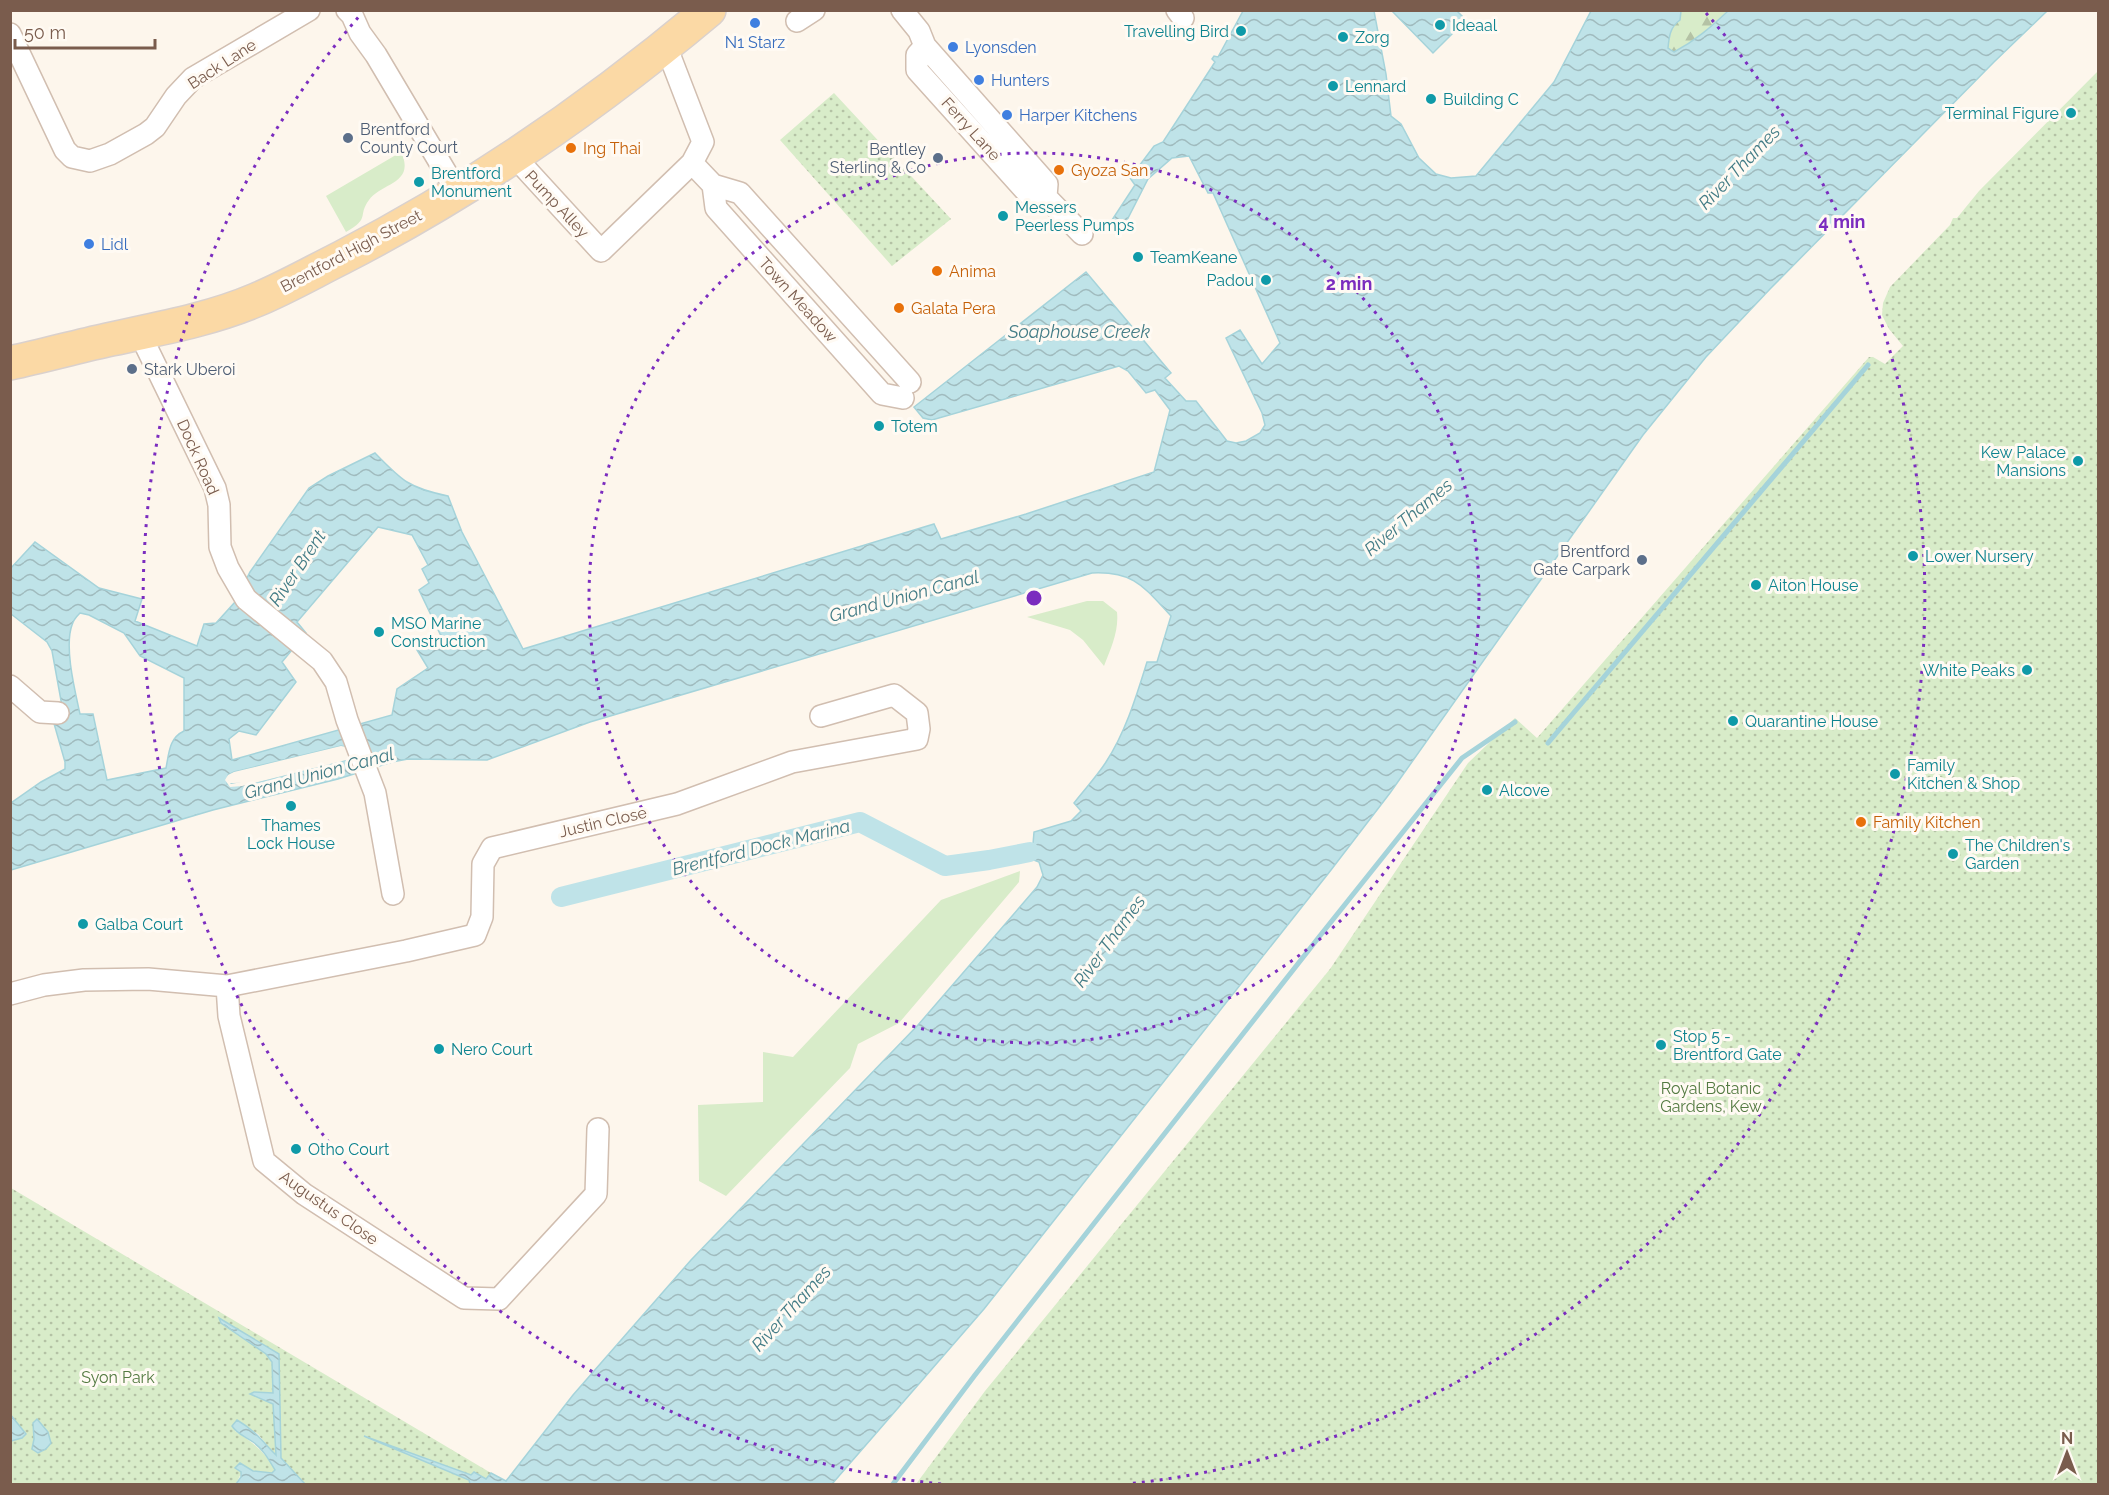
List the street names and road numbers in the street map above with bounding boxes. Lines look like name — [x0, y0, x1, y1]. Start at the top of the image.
street label: Back Lane — [184, 35, 260, 93]
street label: Ferry Lane — [938, 93, 1004, 165]
street label: Pump Alley — [521, 166, 593, 242]
street label: Brentford High Street — [277, 205, 425, 296]
street label: Town Meadow — [755, 254, 841, 346]
street label: Dock Road — [173, 416, 223, 498]
street label: Justin Close — [557, 803, 649, 841]
street label: Augustus Close — [276, 1167, 382, 1249]

